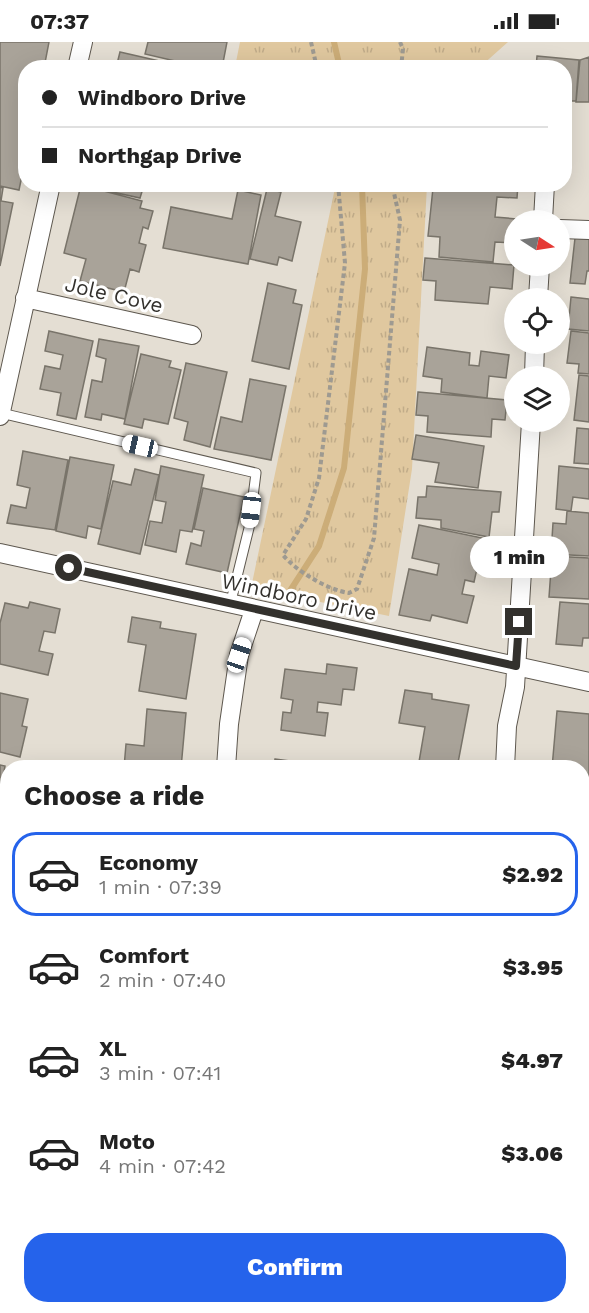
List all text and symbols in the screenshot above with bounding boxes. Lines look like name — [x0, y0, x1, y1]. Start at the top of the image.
text: 07:37 — [30, 9, 89, 34]
text: Windboro Drive — [78, 85, 246, 110]
text: Northgap Drive — [78, 143, 242, 168]
north arrow — [504, 210, 570, 276]
map controls — [504, 210, 570, 432]
street label: Jole Cove — [63, 271, 166, 318]
button: locate — [504, 288, 570, 354]
button: layers — [504, 366, 570, 432]
car — [120, 433, 160, 459]
car — [240, 491, 262, 529]
callout: 1 min — [470, 535, 568, 577]
text: 1 min — [494, 545, 545, 569]
route start — [55, 554, 82, 581]
street label: Windboro Drive — [219, 568, 379, 625]
route end — [505, 608, 532, 635]
car — [225, 635, 253, 675]
text: Choose a ride — [24, 780, 204, 812]
icon: car — [27, 847, 81, 901]
text: Economy — [99, 850, 198, 875]
text: $2.92 — [502, 862, 563, 887]
text: 1 min · 07:39 — [99, 875, 222, 899]
icon: car — [27, 940, 81, 994]
text: Comfort — [99, 943, 189, 968]
text: $3.95 — [503, 955, 563, 980]
text: 2 min · 07:40 — [99, 968, 226, 992]
icon: car — [27, 1033, 81, 1087]
text: XL — [99, 1036, 127, 1061]
text: $4.97 — [501, 1048, 563, 1073]
text: 3 min · 07:41 — [99, 1061, 221, 1085]
icon: car — [27, 1126, 81, 1180]
text: Moto — [99, 1129, 155, 1154]
text: $3.06 — [501, 1141, 563, 1166]
text: 4 min · 07:42 — [99, 1154, 226, 1178]
button: Confirm — [24, 1233, 566, 1302]

